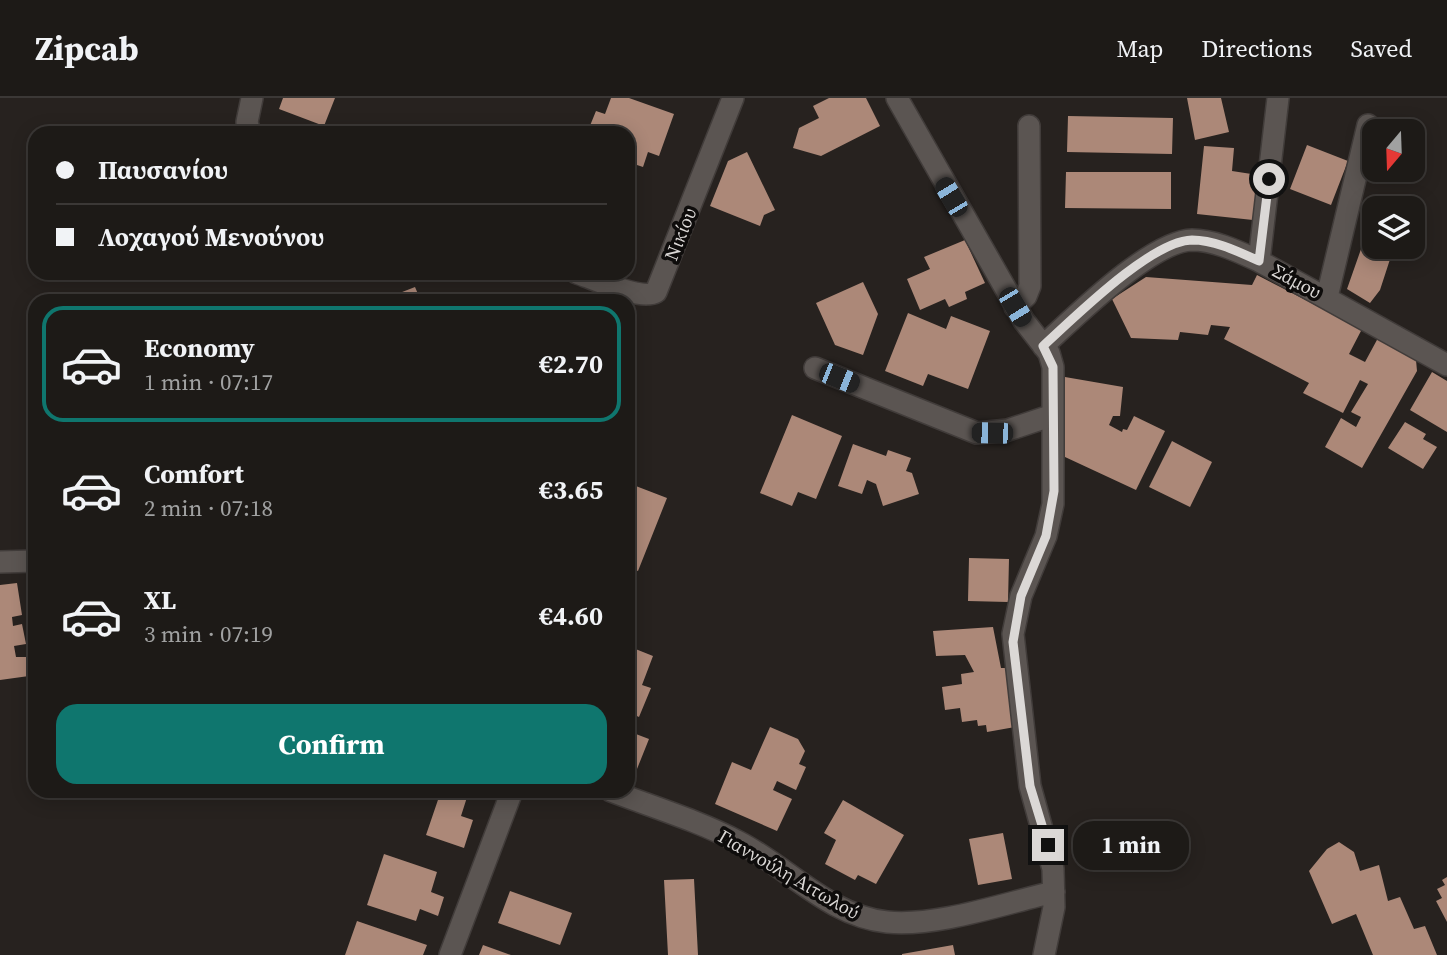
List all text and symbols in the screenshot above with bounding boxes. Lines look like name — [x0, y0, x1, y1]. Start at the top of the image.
text: Zipcab — [35, 26, 139, 71]
text: Map — [1116, 32, 1163, 65]
text: Directions — [1201, 32, 1312, 65]
text: Saved — [1350, 32, 1412, 65]
north arrow — [1362, 119, 1424, 182]
map controls — [1362, 119, 1425, 259]
text: Παυσανίου — [98, 152, 228, 188]
route start — [1253, 163, 1285, 195]
car — [932, 174, 971, 220]
button: layers — [1362, 196, 1425, 259]
street label: Νικίου — [658, 204, 702, 264]
text: Λοχαγού Μενούνου — [98, 219, 324, 255]
street label: Σάμου — [1268, 257, 1326, 305]
car — [996, 284, 1035, 330]
text: Economy — [144, 330, 255, 366]
icon: car — [60, 333, 123, 396]
text: €2.70 — [539, 346, 603, 382]
car — [816, 360, 863, 396]
text: 1 min · 07:17 — [144, 366, 273, 398]
car — [971, 422, 1014, 444]
text: Comfort — [144, 456, 244, 492]
icon: car — [60, 459, 123, 522]
text: €3.65 — [539, 472, 603, 508]
text: 2 min · 07:18 — [144, 492, 273, 524]
text: XL — [144, 582, 176, 618]
icon: car — [60, 585, 123, 648]
text: €4.60 — [539, 598, 603, 634]
text: 3 min · 07:19 — [144, 618, 273, 650]
button: Confirm — [56, 704, 607, 784]
callout: 1 min — [1072, 820, 1188, 870]
street label: Γιαννούλη Αιτωλού — [714, 823, 864, 925]
route end — [1032, 829, 1064, 861]
text: 1 min — [1101, 829, 1161, 861]

